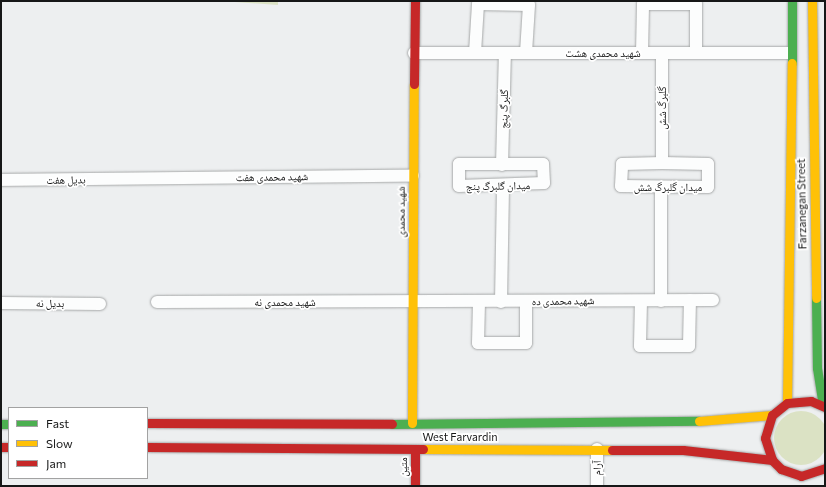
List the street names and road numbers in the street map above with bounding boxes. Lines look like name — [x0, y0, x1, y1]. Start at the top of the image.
street label: شهید محمدی هشت — [565, 46, 641, 60]
street label: گلبرگ شش — [655, 86, 669, 130]
street label: گلبرگ پنج — [497, 89, 511, 129]
street label: Farzanegan Street — [795, 159, 809, 249]
street label: شهید محمدی هفت — [236, 170, 308, 184]
street label: بدیل هفت — [46, 173, 86, 187]
street label: میدان گلبرگ پنج — [466, 179, 530, 193]
street label: میدان گلبرگ شش — [634, 180, 702, 194]
street label: شهید محمدی — [394, 186, 408, 238]
street label: شهید محمدی ده — [532, 294, 594, 308]
street label: شهید محمدی نه — [254, 295, 316, 309]
street label: بدیل نه — [36, 296, 64, 310]
street label: West Farvardin — [422, 430, 498, 444]
street label: متین — [396, 457, 410, 477]
street label: آرام — [590, 460, 604, 476]

